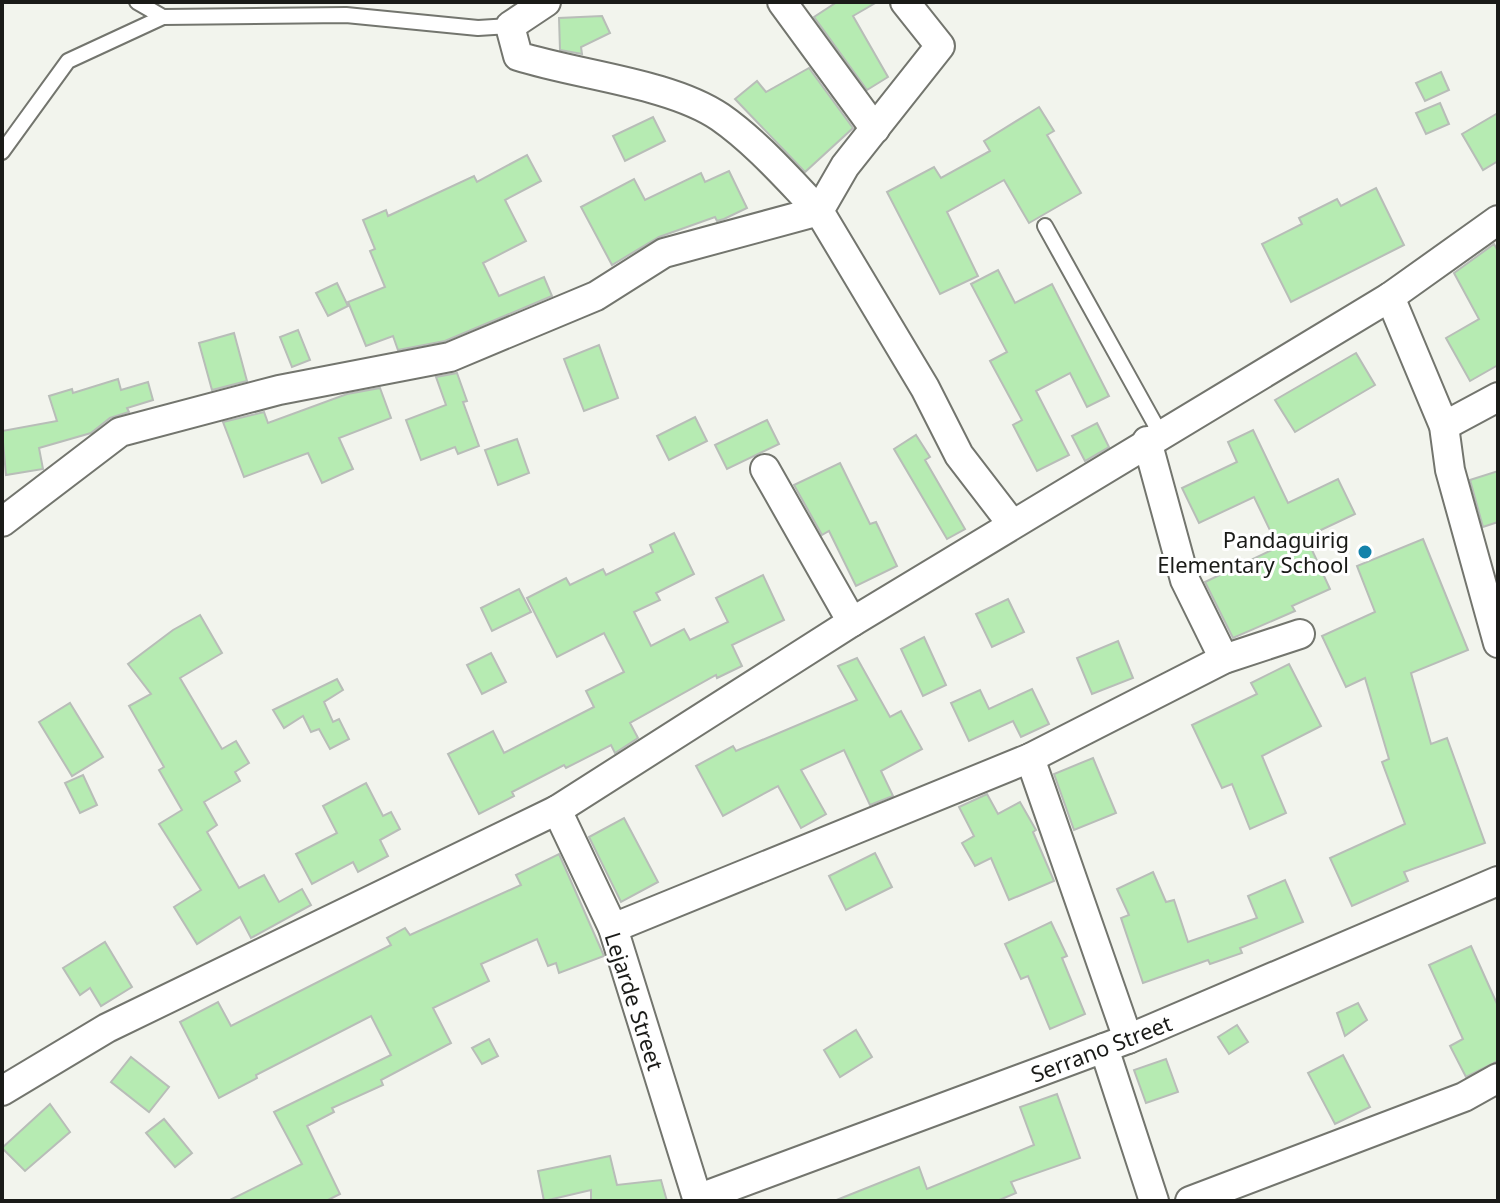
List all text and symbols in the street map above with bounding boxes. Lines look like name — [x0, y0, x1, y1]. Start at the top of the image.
place label: Pandaguirig Elementary School — [1157, 524, 1349, 579]
marker: Pandaguirig Elementary School — [1356, 543, 1374, 561]
street label: Lejarde Street — [599, 928, 671, 1074]
street label: Serrano Street — [1026, 1007, 1176, 1089]

